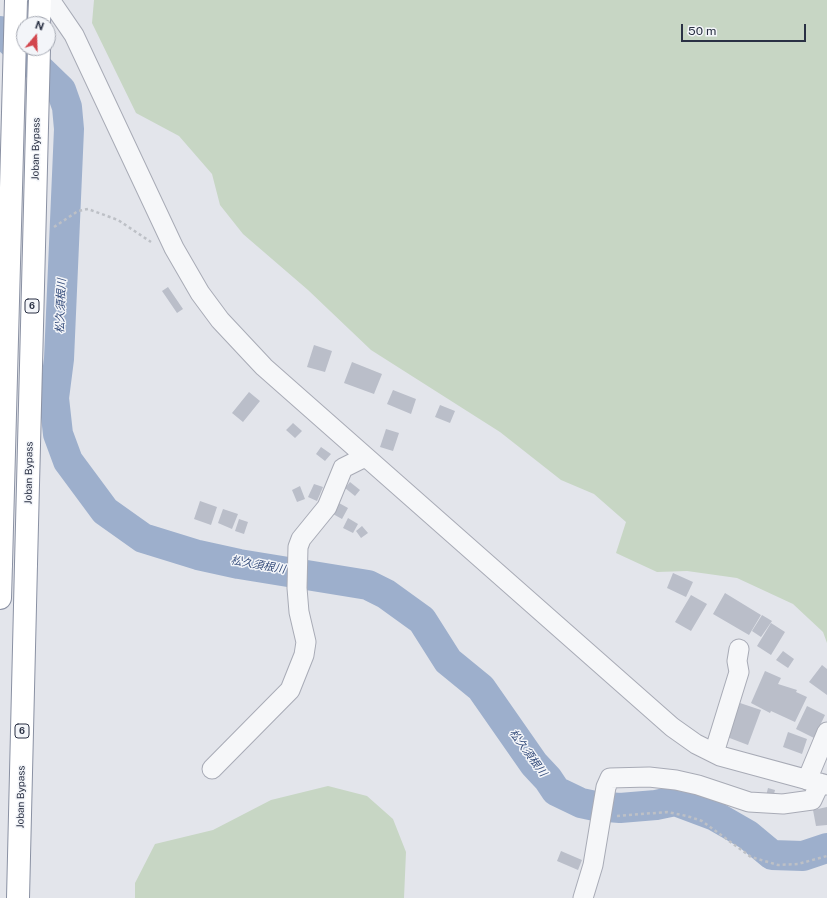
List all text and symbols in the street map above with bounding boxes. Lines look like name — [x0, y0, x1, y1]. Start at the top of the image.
north arrow — [16, 16, 56, 56]
scale bar — [683, 16, 808, 42]
text: N — [34, 19, 46, 33]
text: 50 m — [688, 24, 716, 38]
street label: Joban Bypass — [29, 118, 43, 180]
water label: 松久須根川 — [53, 278, 69, 334]
road number: 6 — [25, 299, 39, 313]
street label: Joban Bypass — [22, 442, 36, 504]
water label: 松久須根川 — [230, 554, 286, 576]
road number: 6 — [15, 724, 29, 738]
water label: 松久須根川 — [506, 727, 550, 779]
street label: Joban Bypass — [14, 766, 28, 828]

